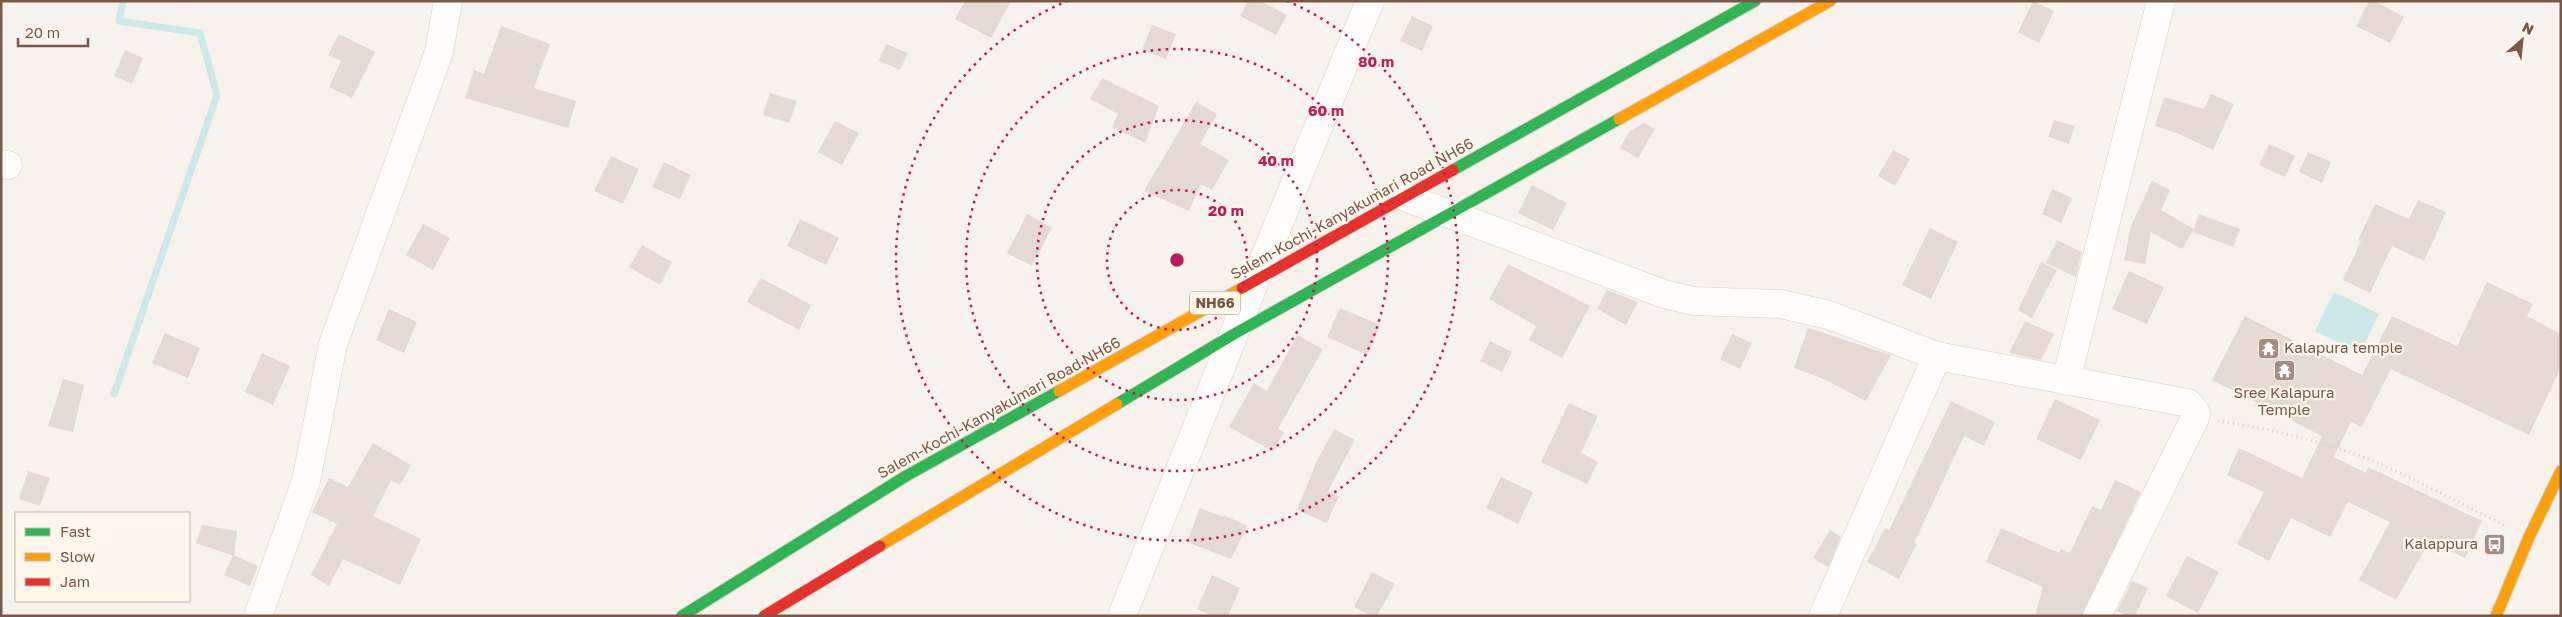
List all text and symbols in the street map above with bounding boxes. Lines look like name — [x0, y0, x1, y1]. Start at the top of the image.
scale bar — [18, 15, 88, 47]
north arrow — [2497, 15, 2547, 65]
text: N — [2520, 18, 2537, 38]
text: 20 m — [25, 23, 60, 41]
text: 80 m — [1358, 52, 1394, 70]
text: 60 m — [1308, 101, 1344, 119]
street label: Salem-Kochi-Kanyakumari Road NH66 — [1227, 134, 1476, 283]
text: 40 m — [1258, 151, 1294, 169]
text: 20 m — [1208, 201, 1244, 219]
centre of rings — [1168, 251, 1186, 269]
road number: NH66 — [1190, 292, 1240, 314]
street label: Salem-Kochi-Kanyakumari Road NH66 — [874, 333, 1123, 482]
temple icon: Kalapura temple — [2256, 336, 2280, 360]
place label: Kalapura temple — [2284, 338, 2403, 356]
temple icon: Sree Kalapura Temple — [2272, 358, 2296, 382]
place label: Sree Kalapura Temple — [2234, 383, 2334, 418]
legend — [15, 512, 190, 602]
text: Fast — [60, 522, 91, 540]
bus stop icon: Kalappura — [2482, 532, 2506, 556]
place label: Kalappura — [2404, 534, 2478, 552]
text: Slow — [60, 547, 95, 565]
text: Jam — [60, 572, 90, 590]

